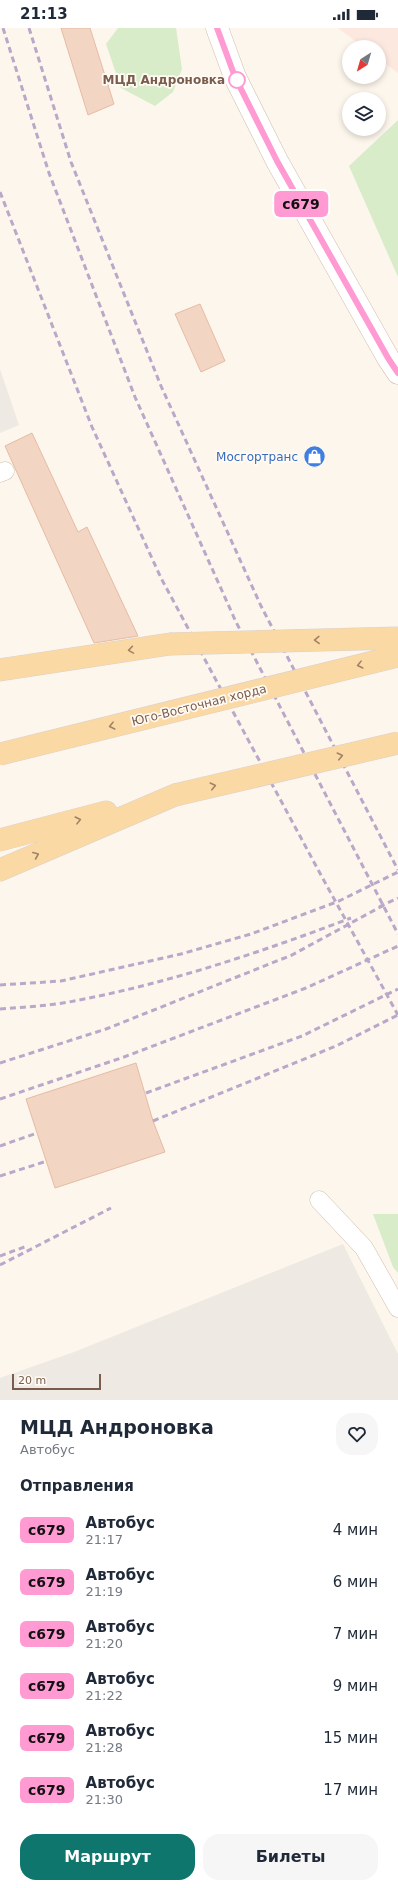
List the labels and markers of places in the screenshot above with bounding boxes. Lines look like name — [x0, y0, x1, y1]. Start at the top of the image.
marker: МЦД Андроновка — [228, 71, 246, 89]
place label: МЦД Андроновка — [103, 73, 225, 87]
shop icon: Мосгортранс — [301, 444, 327, 470]
place label: Мосгортранс — [216, 450, 298, 464]

